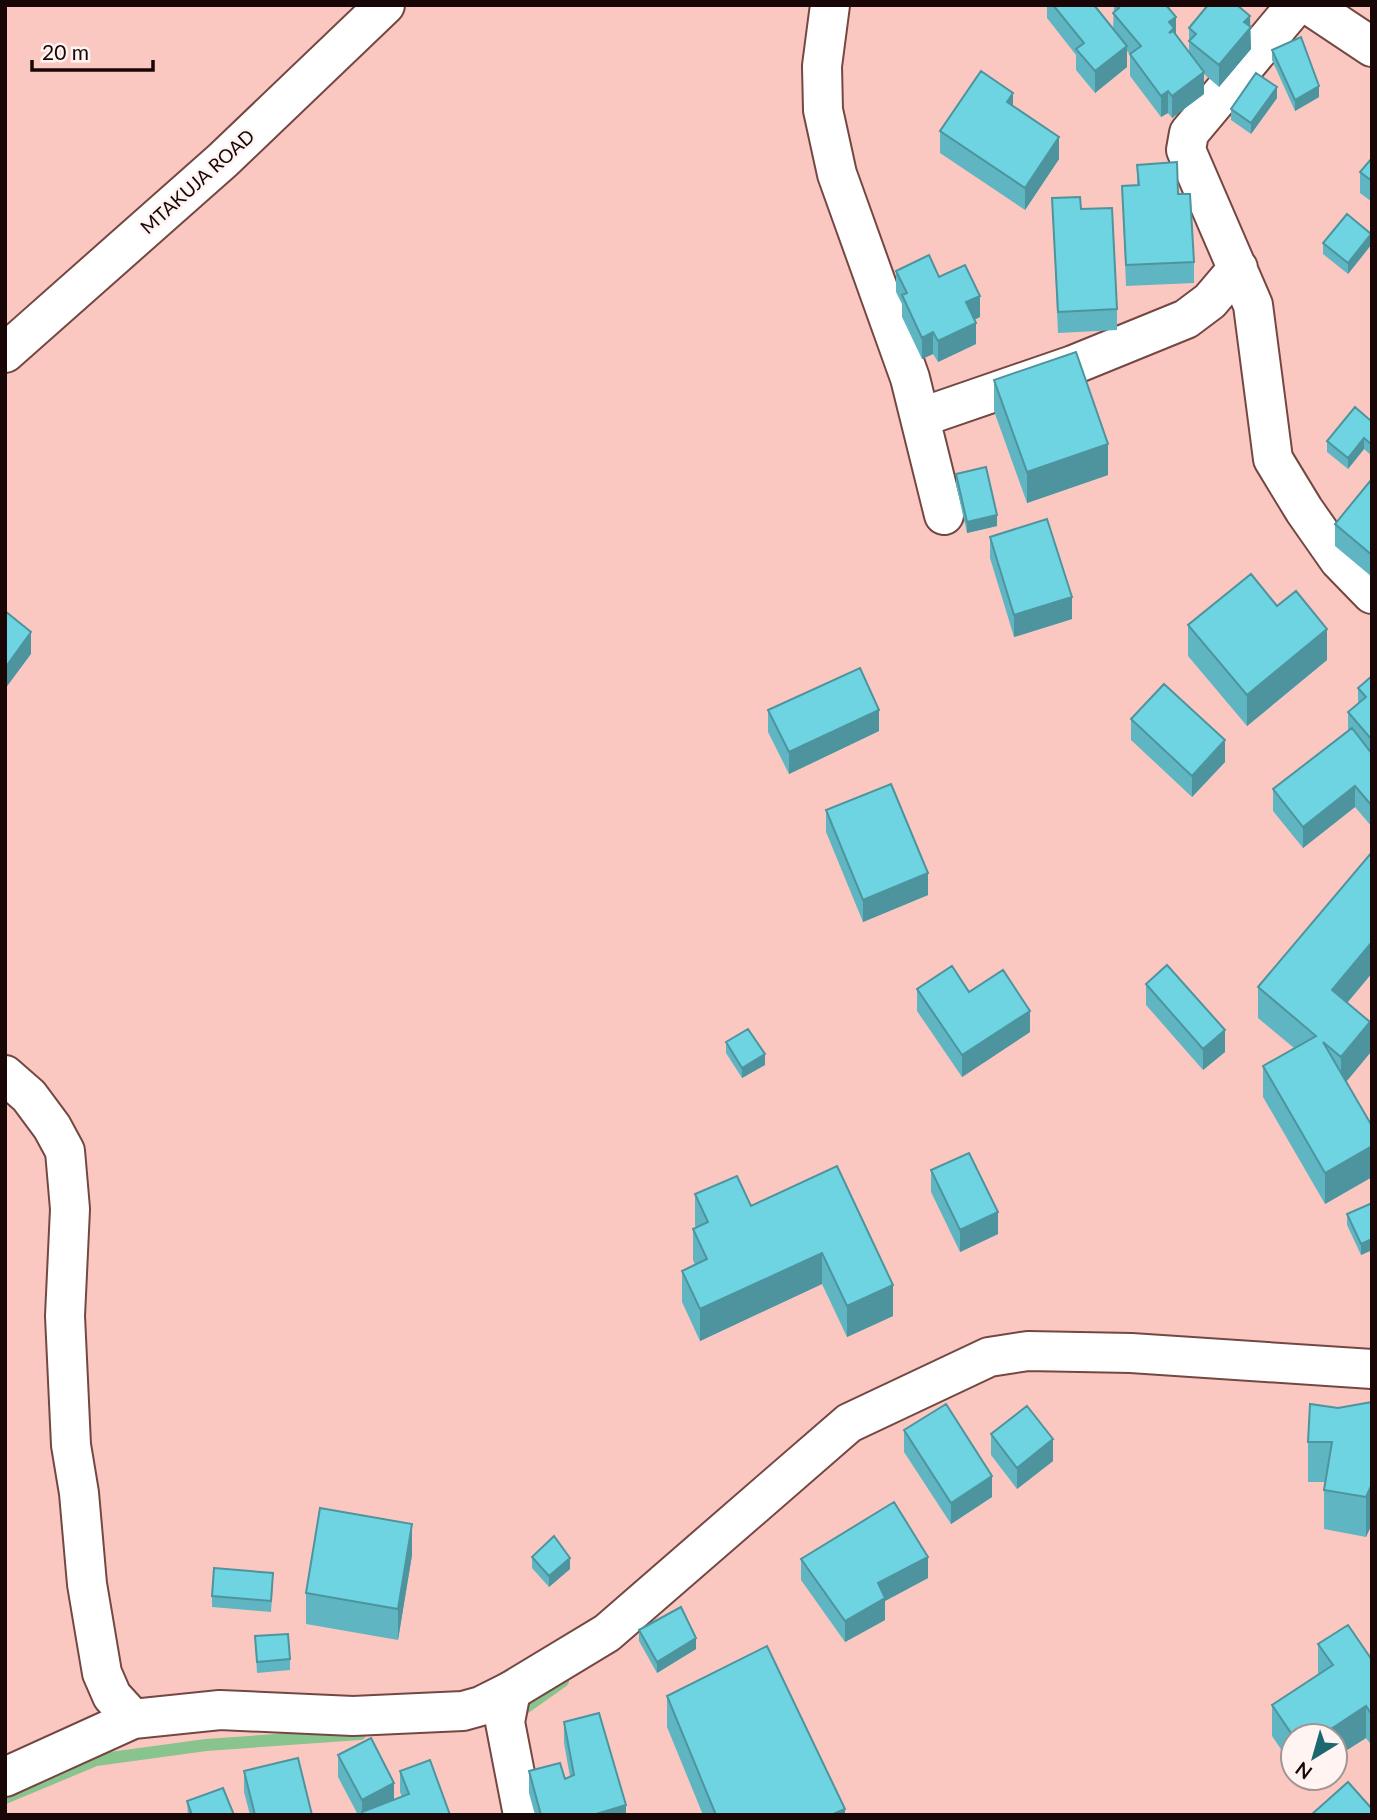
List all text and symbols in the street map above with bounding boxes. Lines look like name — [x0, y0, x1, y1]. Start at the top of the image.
scale bar — [32, 28, 152, 72]
text: 20 m — [42, 39, 89, 64]
street label: MTAKUJA ROAD — [135, 124, 259, 238]
north arrow — [1279, 1722, 1349, 1792]
text: N — [1291, 1757, 1316, 1785]

